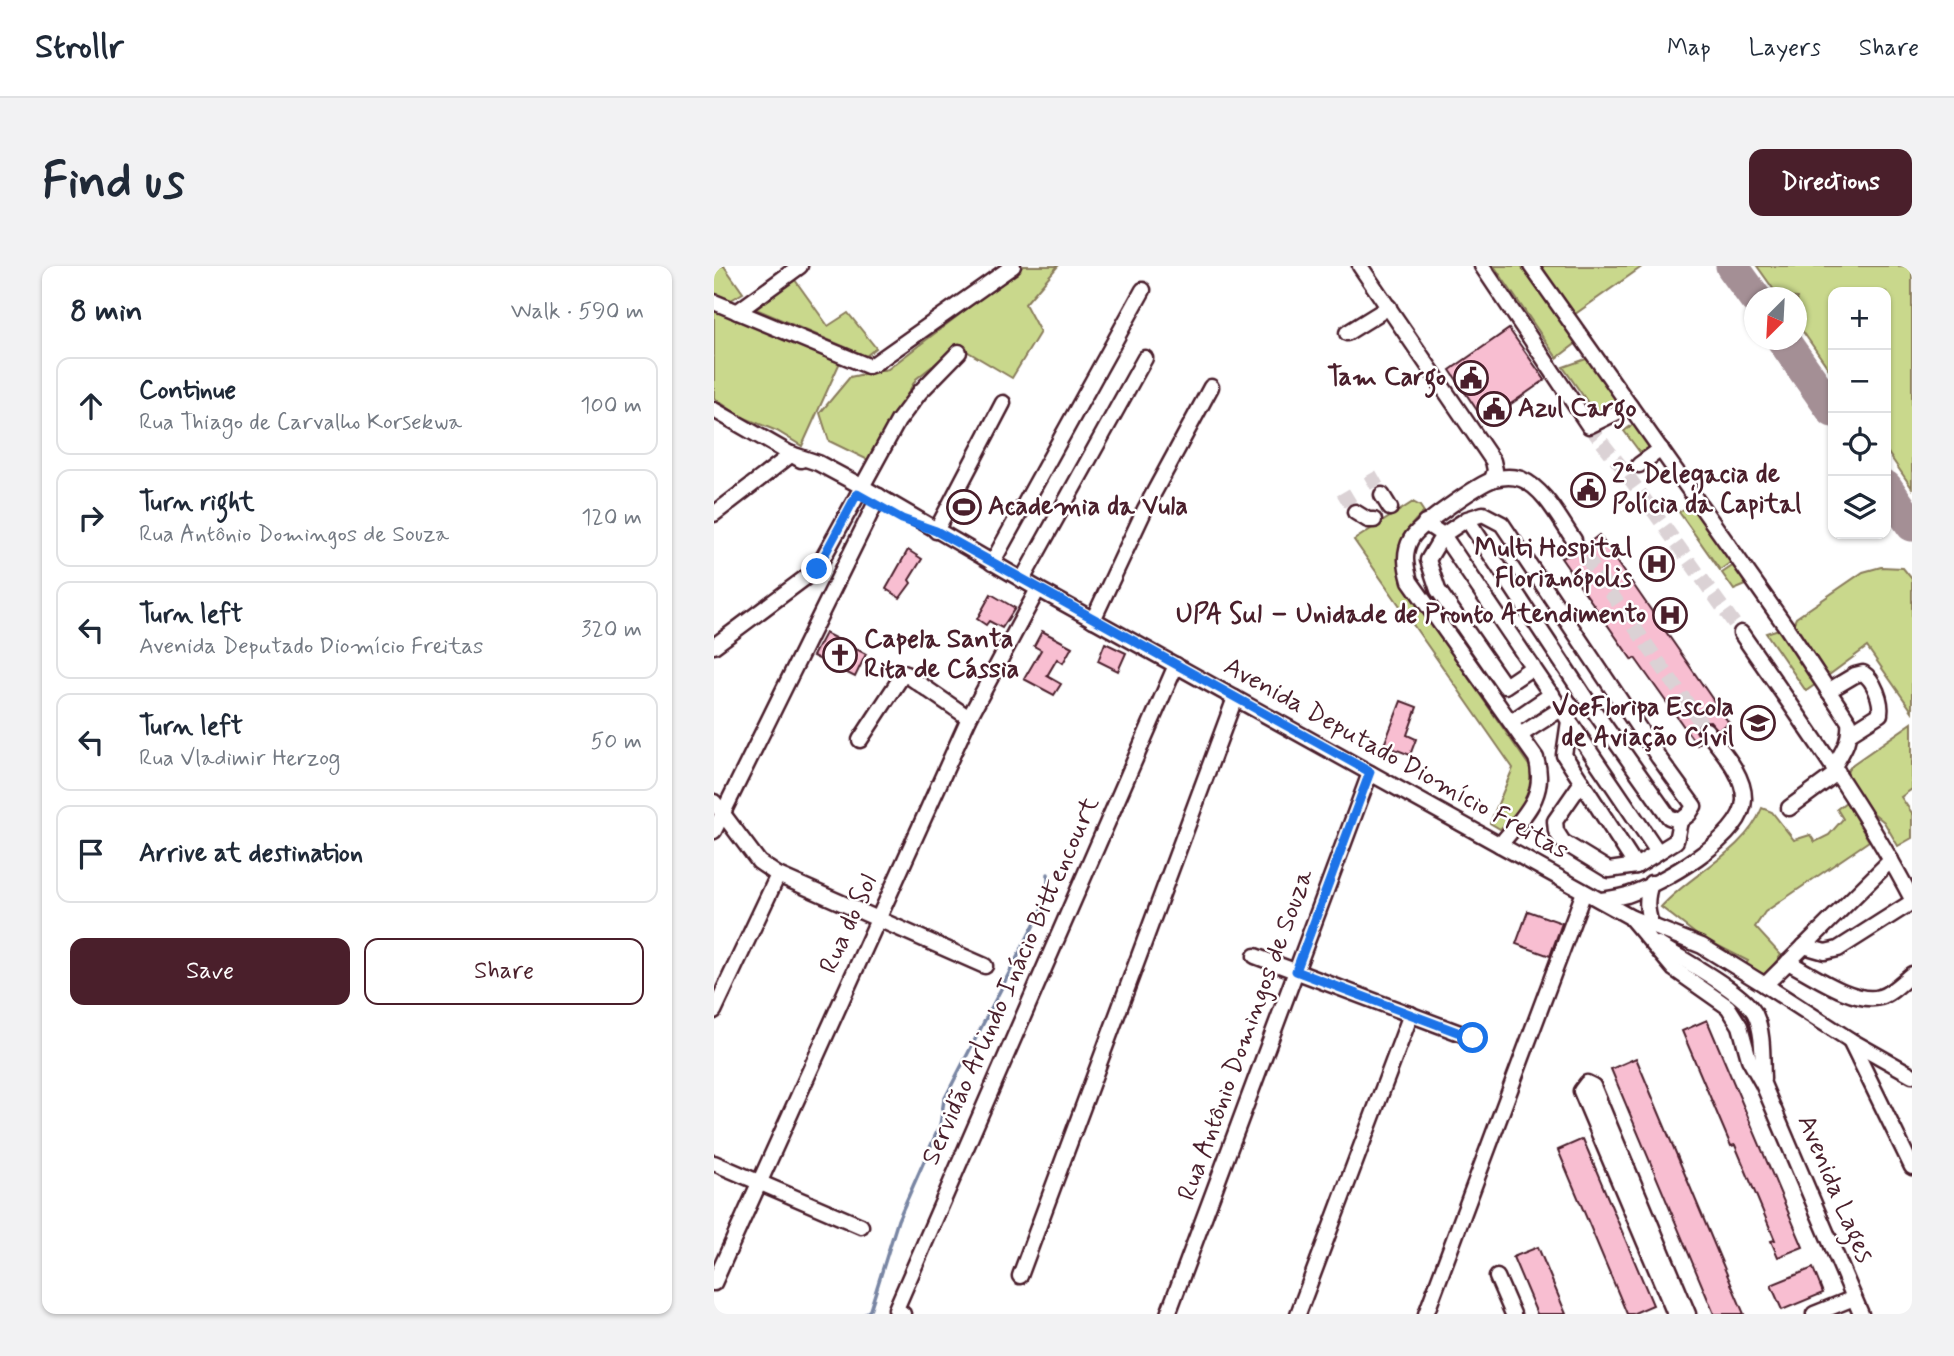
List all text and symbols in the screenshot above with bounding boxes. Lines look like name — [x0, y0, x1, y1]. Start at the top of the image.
text: Strollr — [35, 26, 124, 70]
text: Map — [1667, 33, 1711, 64]
text: Layers — [1749, 33, 1821, 64]
text: Share — [1859, 33, 1919, 64]
button: Directions — [1749, 149, 1912, 216]
text: Find us — [42, 150, 185, 215]
north arrow — [1744, 287, 1807, 350]
map controls — [1828, 287, 1891, 539]
button: + — [1828, 287, 1891, 350]
text: 8 min — [70, 292, 143, 331]
text: Walk · 590 m — [511, 297, 644, 327]
button: − — [1828, 350, 1891, 413]
public building icon: Tam Cargo — [1452, 359, 1490, 397]
place label: Tam Cargo — [1327, 361, 1446, 398]
text: Continue — [139, 374, 236, 408]
icon: ahead — [72, 387, 110, 425]
public building icon: Azul Cargo — [1475, 390, 1513, 428]
text: 100 m — [580, 391, 642, 421]
place label: Azul Cargo — [1518, 392, 1636, 429]
text: Rua Thiago de Carvalho Korsekwa — [139, 408, 462, 438]
button: locate — [1828, 413, 1891, 476]
place label: 2ª Delegacia de Polícia da Capital — [1612, 458, 1801, 522]
public building icon: 2ª Delegacia de Polícia da Capital — [1569, 471, 1607, 509]
button: layers — [1828, 476, 1891, 539]
text: Turn right — [139, 486, 255, 520]
sports icon: Academia da Vula — [945, 488, 983, 526]
place label: Academia da Vula — [988, 490, 1188, 524]
icon: right — [72, 499, 110, 537]
text: 120 m — [581, 503, 642, 533]
text: Rua Antônio Domingos de Souza — [139, 520, 449, 550]
place label: Multi Hospital Florianópolis — [1475, 532, 1633, 596]
hospital icon: Multi Hospital Florianópolis — [1638, 545, 1676, 583]
route end — [801, 553, 832, 584]
hospital icon: UPA Sul – Unidade de Pronto Atendimento — [1651, 596, 1689, 634]
text: Turn left — [139, 598, 243, 632]
place label: UPA Sul – Unidade de Pronto Atendimento — [1176, 598, 1646, 632]
icon: left — [72, 611, 110, 649]
text: 320 m — [581, 615, 642, 645]
place label: Capela Santa Rita de Cássia — [864, 623, 1019, 687]
text: Avenida Deputado Diomício Freitas — [139, 632, 483, 662]
church icon: Capela Santa Rita de Cássia — [821, 636, 859, 674]
street label: Avenida Deputado Diomício Freitas — [1218, 650, 1574, 868]
place label: VoeFloripa Escola de Aviação Cívil — [1552, 691, 1734, 755]
school or university icon: VoeFloripa Escola de Aviação Cívil — [1739, 704, 1777, 742]
text: Turn left — [139, 710, 243, 744]
icon: left — [72, 723, 110, 761]
text: 50 m — [591, 727, 642, 757]
text: Rua Vladimir Herzog — [139, 744, 340, 774]
street label: Servidão Arlindo Inácio Bittencourt — [914, 791, 1108, 1171]
icon: arrive — [72, 835, 110, 873]
text: Arrive at destination — [139, 837, 363, 871]
street label: Rua Antônio Domingos de Souza — [1170, 864, 1322, 1206]
street label: Rua do Sol — [812, 869, 886, 979]
button: Save — [70, 938, 350, 1005]
button: Share — [364, 938, 644, 1005]
route start — [1457, 1022, 1488, 1053]
street label: Avenida Lages — [1786, 1110, 1881, 1269]

